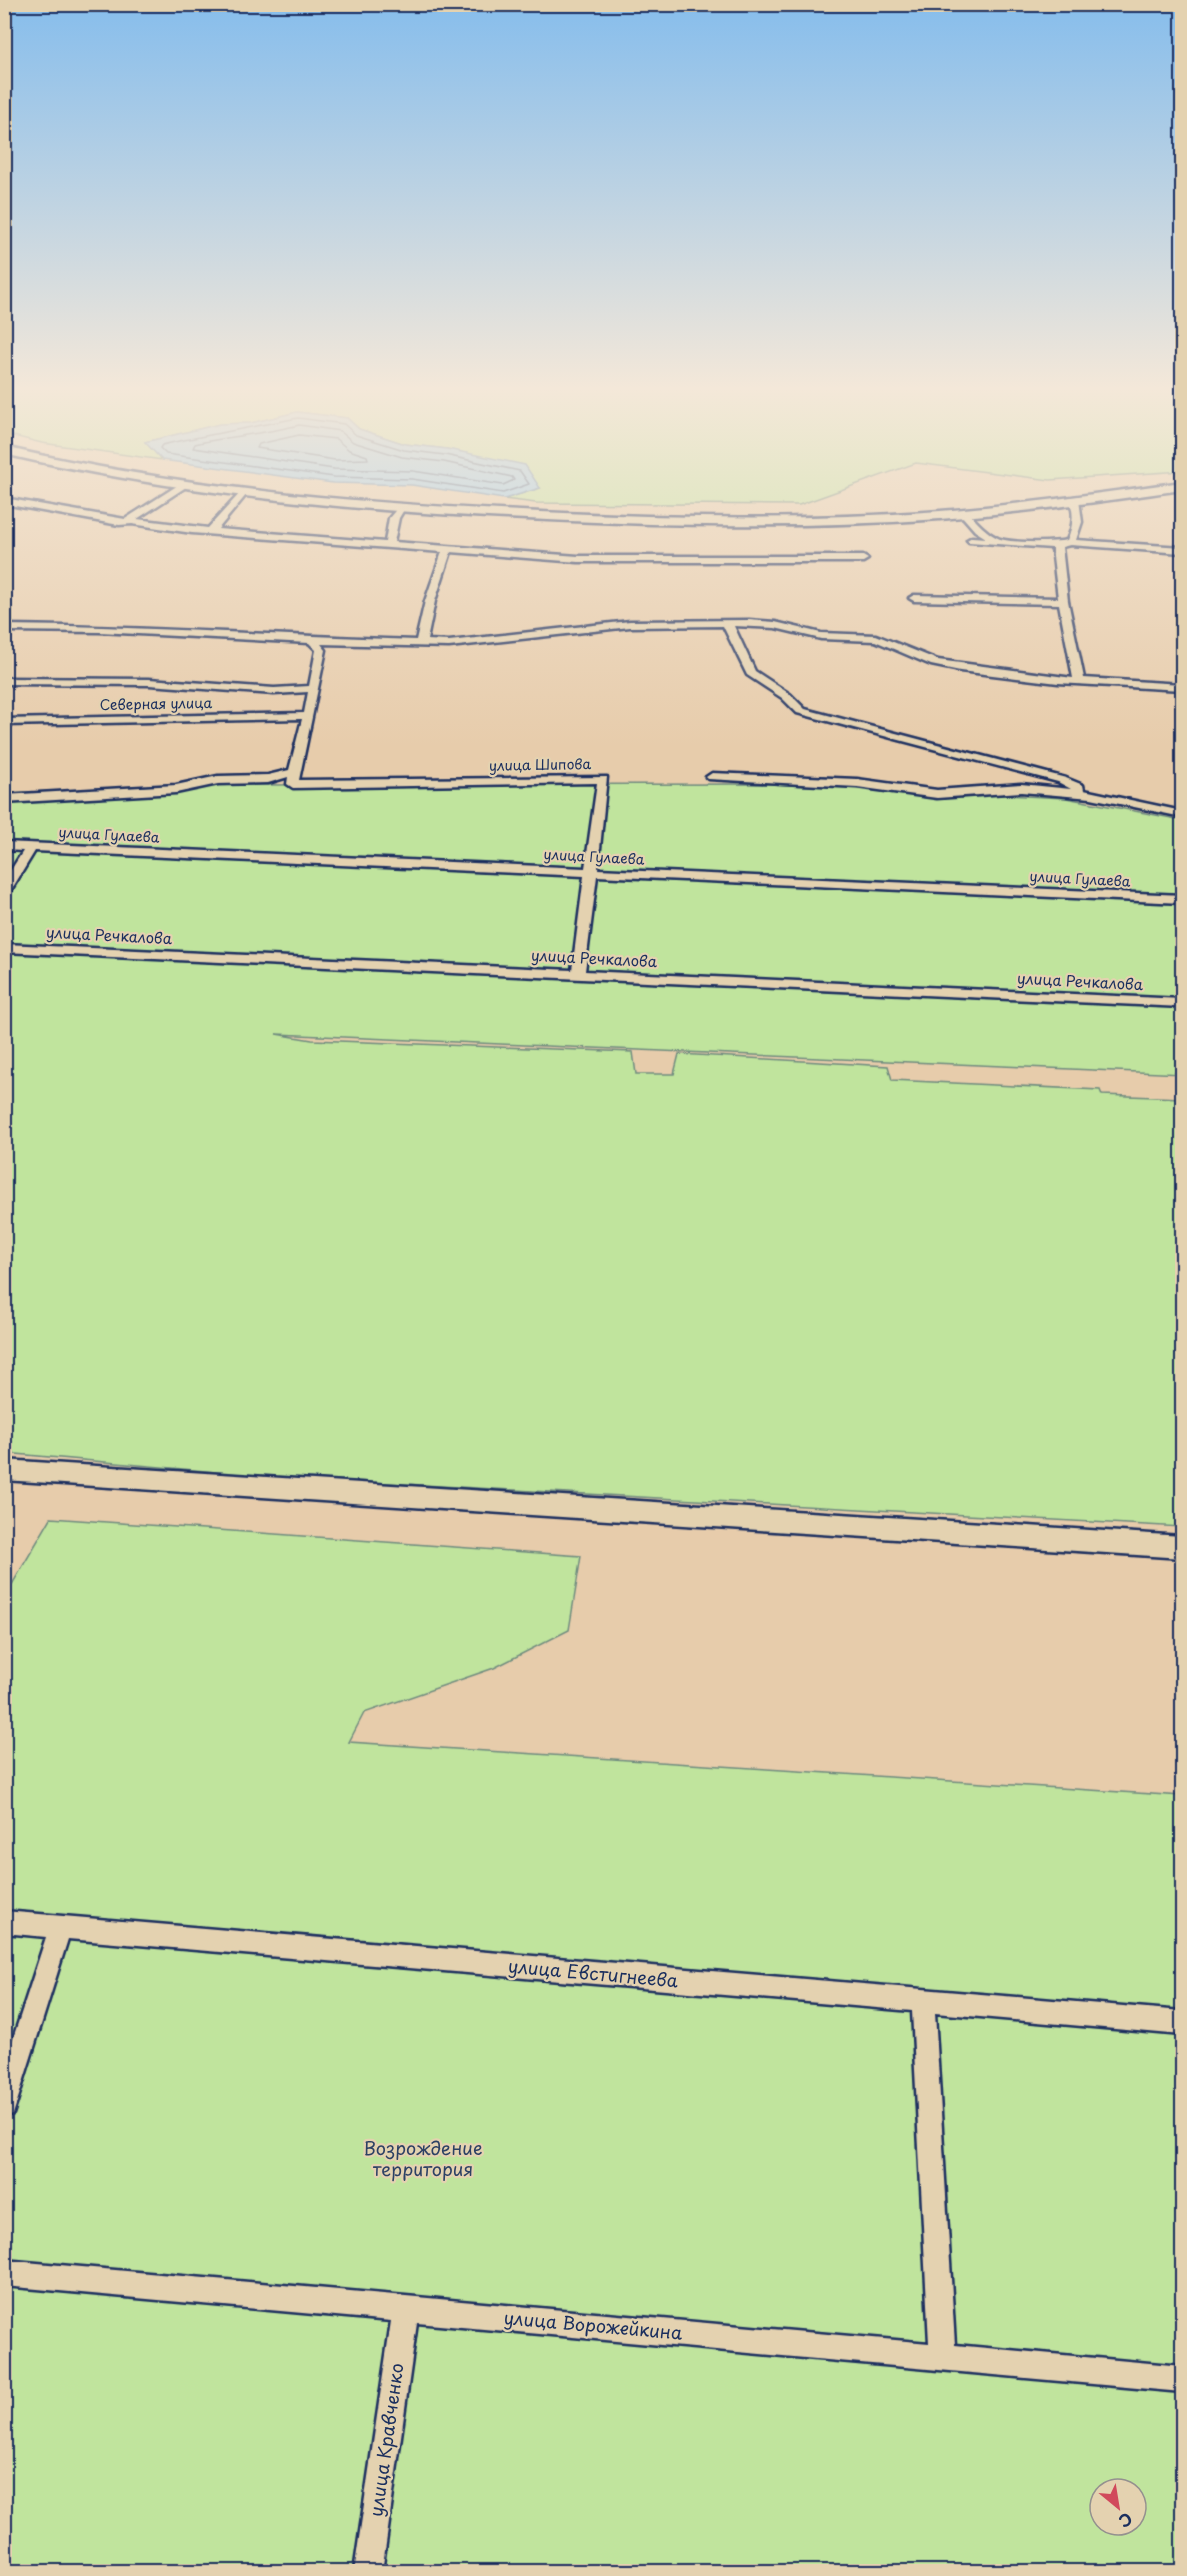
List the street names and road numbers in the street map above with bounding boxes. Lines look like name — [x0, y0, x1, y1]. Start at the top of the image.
street label: Северная улица — [100, 692, 213, 715]
street label: улица Шипова — [489, 753, 592, 776]
street label: улица Гулаева — [58, 821, 160, 848]
street label: улица Гулаева — [543, 843, 645, 870]
street label: улица Гулаева — [1029, 865, 1131, 892]
street label: улица Речкалова — [45, 920, 173, 949]
street label: улица Речкалова — [530, 943, 658, 972]
street label: улица Речкалова — [1016, 966, 1144, 995]
street label: улица Евстигнеева — [507, 1952, 680, 1993]
street label: улица Ворожейкина — [503, 2303, 684, 2346]
street label: улица Кравченко — [361, 2361, 410, 2518]

